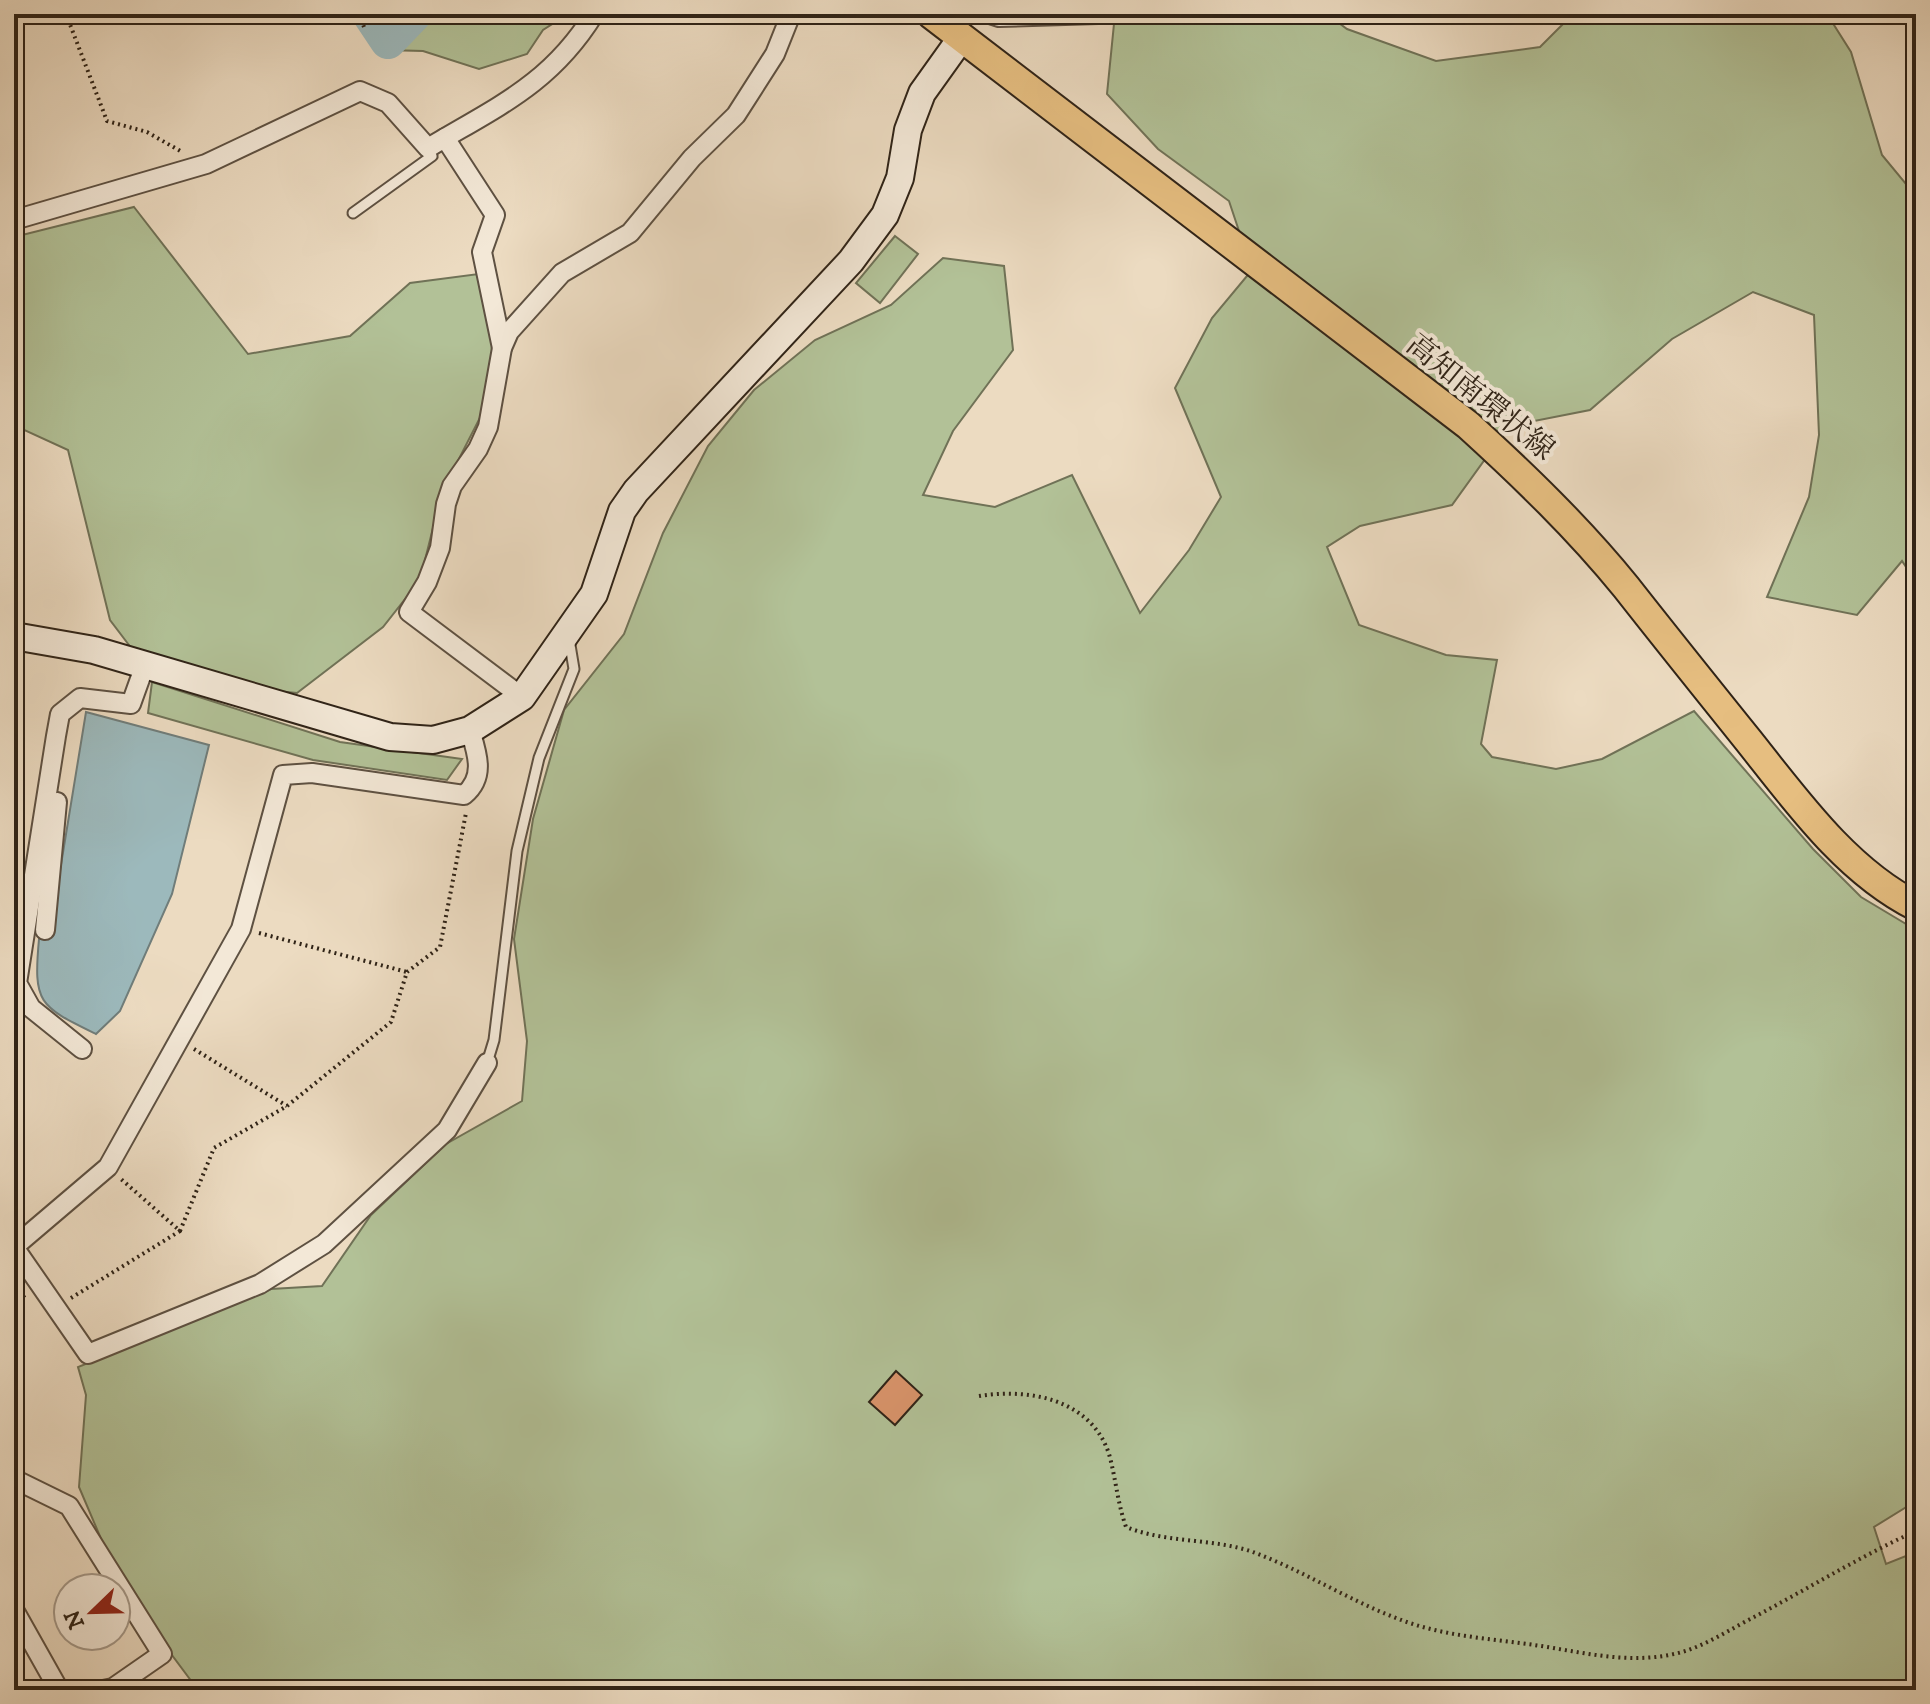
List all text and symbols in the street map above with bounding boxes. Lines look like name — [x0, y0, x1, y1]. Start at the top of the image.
street label: 高知南環状線 — [1398, 327, 1562, 469]
north arrow — [52, 1572, 132, 1652]
text: N — [59, 1606, 91, 1633]

